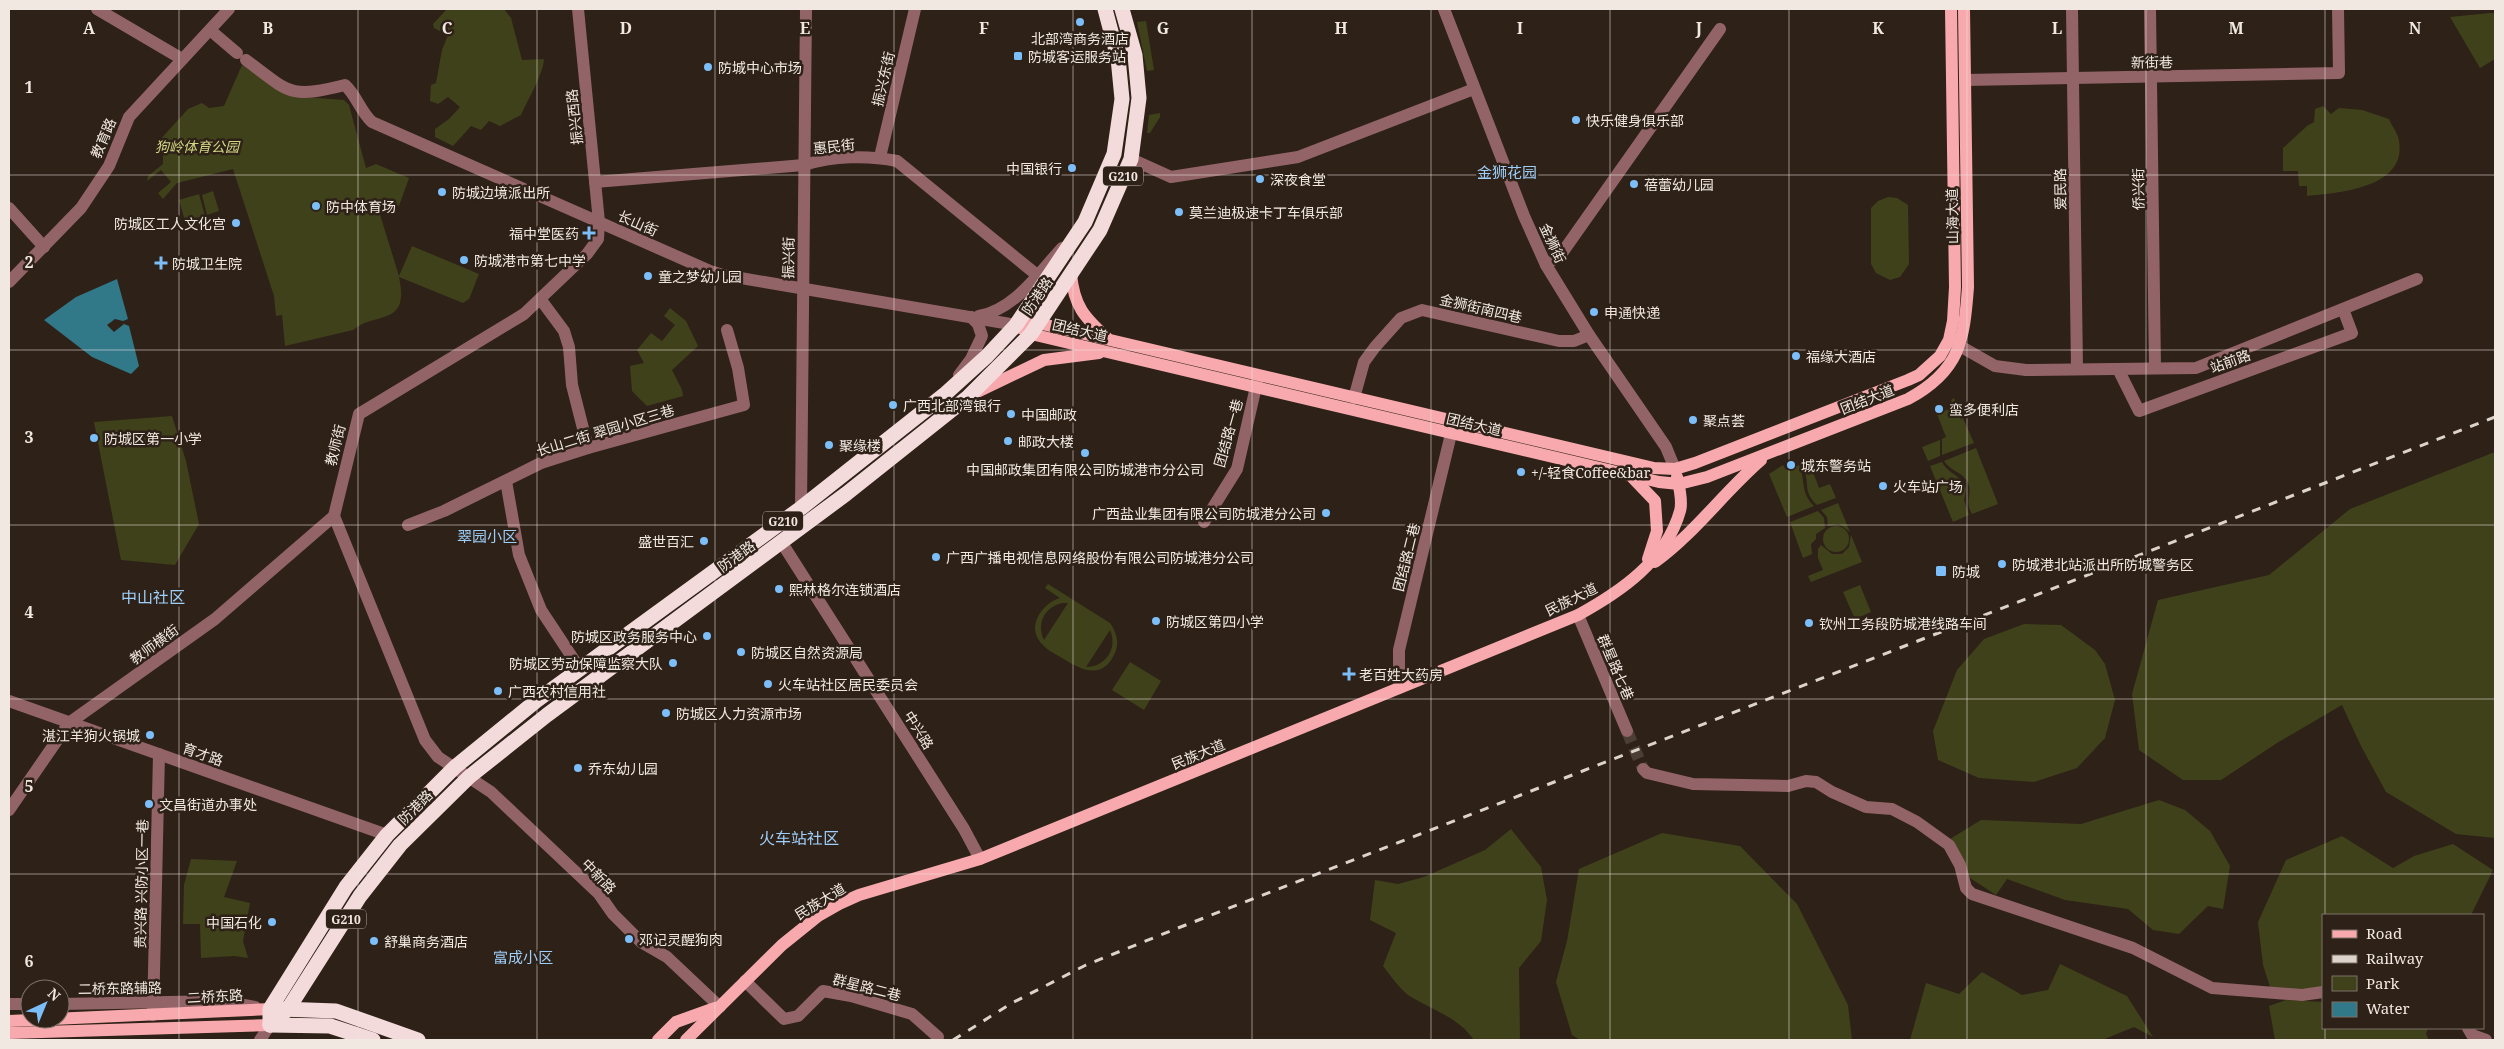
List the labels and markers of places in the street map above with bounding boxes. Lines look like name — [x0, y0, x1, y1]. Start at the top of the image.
marker: 北部湾商务酒店 — [1074, 16, 1086, 28]
place label: 北部湾商务酒店 — [1031, 29, 1129, 48]
place label: 防城客运服务站 — [1028, 47, 1126, 66]
marker: 防城客运服务站 — [1012, 50, 1024, 62]
place label: 防城中心市场 — [718, 58, 802, 77]
marker: 防城中心市场 — [702, 61, 714, 73]
place label: 快乐健身俱乐部 — [1586, 111, 1684, 130]
marker: 快乐健身俱乐部 — [1570, 114, 1582, 126]
place label: 中国银行 — [1006, 159, 1062, 178]
marker: 中国银行 — [1066, 162, 1078, 174]
place label: 深夜食堂 — [1270, 170, 1326, 189]
marker: 深夜食堂 — [1254, 173, 1266, 185]
place label: 蓓蕾幼儿园 — [1644, 175, 1714, 194]
marker: 蓓蕾幼儿园 — [1628, 178, 1640, 190]
place label: 防城边境派出所 — [452, 183, 550, 202]
marker: 防城边境派出所 — [436, 186, 448, 198]
place label: 防中体育场 — [326, 197, 396, 216]
marker: 防中体育场 — [310, 200, 322, 212]
place label: 莫兰迪极速卡丁车俱乐部 — [1189, 203, 1343, 222]
marker: 莫兰迪极速卡丁车俱乐部 — [1173, 206, 1185, 218]
place label: 防城区工人文化宫 — [114, 214, 226, 233]
marker: 防城区工人文化宫 — [230, 217, 242, 229]
place label: 福中堂医药 — [509, 224, 579, 243]
marker: 福中堂医药 — [583, 227, 595, 239]
place label: 防城港市第七中学 — [474, 251, 586, 270]
place label: 防城卫生院 — [172, 254, 242, 273]
marker: 防城港市第七中学 — [458, 254, 470, 266]
marker: 防城卫生院 — [154, 256, 168, 270]
place label: 童之梦幼儿园 — [658, 267, 742, 286]
marker: 童之梦幼儿园 — [642, 270, 654, 282]
place label: 申通快递 — [1604, 303, 1660, 322]
marker: 申通快递 — [1588, 306, 1600, 318]
place label: 福缘大酒店 — [1806, 347, 1876, 366]
marker: 福缘大酒店 — [1790, 350, 1802, 362]
place label: 广西北部湾银行 — [903, 396, 1001, 415]
marker: 广西北部湾银行 — [887, 399, 899, 411]
place label: 蛮多便利店 — [1949, 400, 2019, 419]
marker: 蛮多便利店 — [1933, 403, 1945, 415]
place label: 中国邮政 — [1021, 405, 1077, 424]
marker: 中国邮政 — [1005, 408, 1017, 420]
place label: 聚点荟 — [1703, 411, 1745, 430]
marker: 聚点荟 — [1687, 414, 1699, 426]
place label: 防城区第一小学 — [104, 429, 202, 448]
marker: 防城区第一小学 — [88, 432, 100, 444]
place label: 邮政大楼 — [1018, 432, 1074, 451]
marker: 邮政大楼 — [1002, 435, 1014, 447]
place label: 聚缘楼 — [839, 436, 881, 455]
marker: 聚缘楼 — [823, 439, 835, 451]
marker: 中国邮政集团有限公司防城港市分公司 — [1079, 447, 1091, 459]
place label: 城东警务站 — [1801, 456, 1871, 475]
marker: 城东警务站 — [1785, 459, 1797, 471]
place label: 中国邮政集团有限公司防城港市分公司 — [966, 460, 1204, 479]
place label: +/-轻食Coffee&bar — [1531, 463, 1651, 482]
marker: +/-轻食Coffee&bar — [1515, 466, 1527, 478]
place label: 火车站广场 — [1893, 477, 1963, 496]
marker: 火车站广场 — [1877, 480, 1889, 492]
place label: 广西盐业集团有限公司防城港分公司 — [1092, 504, 1316, 523]
marker: 广西盐业集团有限公司防城港分公司 — [1320, 507, 1332, 519]
place label: 盛世百汇 — [638, 532, 694, 551]
marker: 盛世百汇 — [698, 535, 710, 547]
place label: 广西广播电视信息网络股份有限公司防城港分公司 — [946, 548, 1254, 567]
marker: 广西广播电视信息网络股份有限公司防城港分公司 — [930, 551, 942, 563]
place label: 防城港北站派出所防城警务区 — [2012, 555, 2194, 574]
marker: 防城港北站派出所防城警务区 — [1996, 558, 2008, 570]
place label: 防城 — [1952, 562, 1980, 581]
marker: 防城 — [1934, 564, 1948, 578]
place label: 熙林格尔连锁酒店 — [789, 580, 901, 599]
marker: 熙林格尔连锁酒店 — [773, 583, 785, 595]
place label: 防城区第四小学 — [1166, 612, 1264, 631]
place label: 钦州工务段防城港线路车间 — [1819, 614, 1987, 633]
marker: 防城区第四小学 — [1150, 615, 1162, 627]
marker: 钦州工务段防城港线路车间 — [1803, 617, 1815, 629]
place label: 防城区政务服务中心 — [571, 627, 697, 646]
marker: 防城区政务服务中心 — [701, 630, 713, 642]
place label: 防城区自然资源局 — [751, 643, 863, 662]
marker: 防城区自然资源局 — [735, 646, 747, 658]
place label: 防城区劳动保障监察大队 — [509, 654, 663, 673]
marker: 防城区劳动保障监察大队 — [667, 657, 679, 669]
place label: 老百姓大药房 — [1359, 665, 1443, 684]
marker: 老百姓大药房 — [1343, 668, 1355, 680]
place label: 火车站社区居民委员会 — [778, 675, 918, 694]
marker: 火车站社区居民委员会 — [762, 678, 774, 690]
place label: 广西农村信用社 — [508, 682, 606, 701]
marker: 广西农村信用社 — [492, 685, 504, 697]
place label: 防城区人力资源市场 — [676, 704, 802, 723]
marker: 防城区人力资源市场 — [660, 707, 672, 719]
place label: 湛江羊狗火锅城 — [42, 726, 140, 745]
marker: 湛江羊狗火锅城 — [144, 729, 156, 741]
place label: 乔东幼儿园 — [588, 759, 658, 778]
marker: 乔东幼儿园 — [572, 762, 584, 774]
place label: 文昌街道办事处 — [159, 795, 257, 814]
marker: 文昌街道办事处 — [143, 798, 155, 810]
place label: 中国石化 — [206, 913, 262, 932]
marker: 中国石化 — [266, 916, 278, 928]
place label: 邓记灵醒狗肉 — [639, 930, 723, 949]
place label: 舒巢商务酒店 — [384, 932, 468, 951]
marker: 邓记灵醒狗肉 — [623, 933, 635, 945]
marker: 舒巢商务酒店 — [368, 935, 380, 947]

